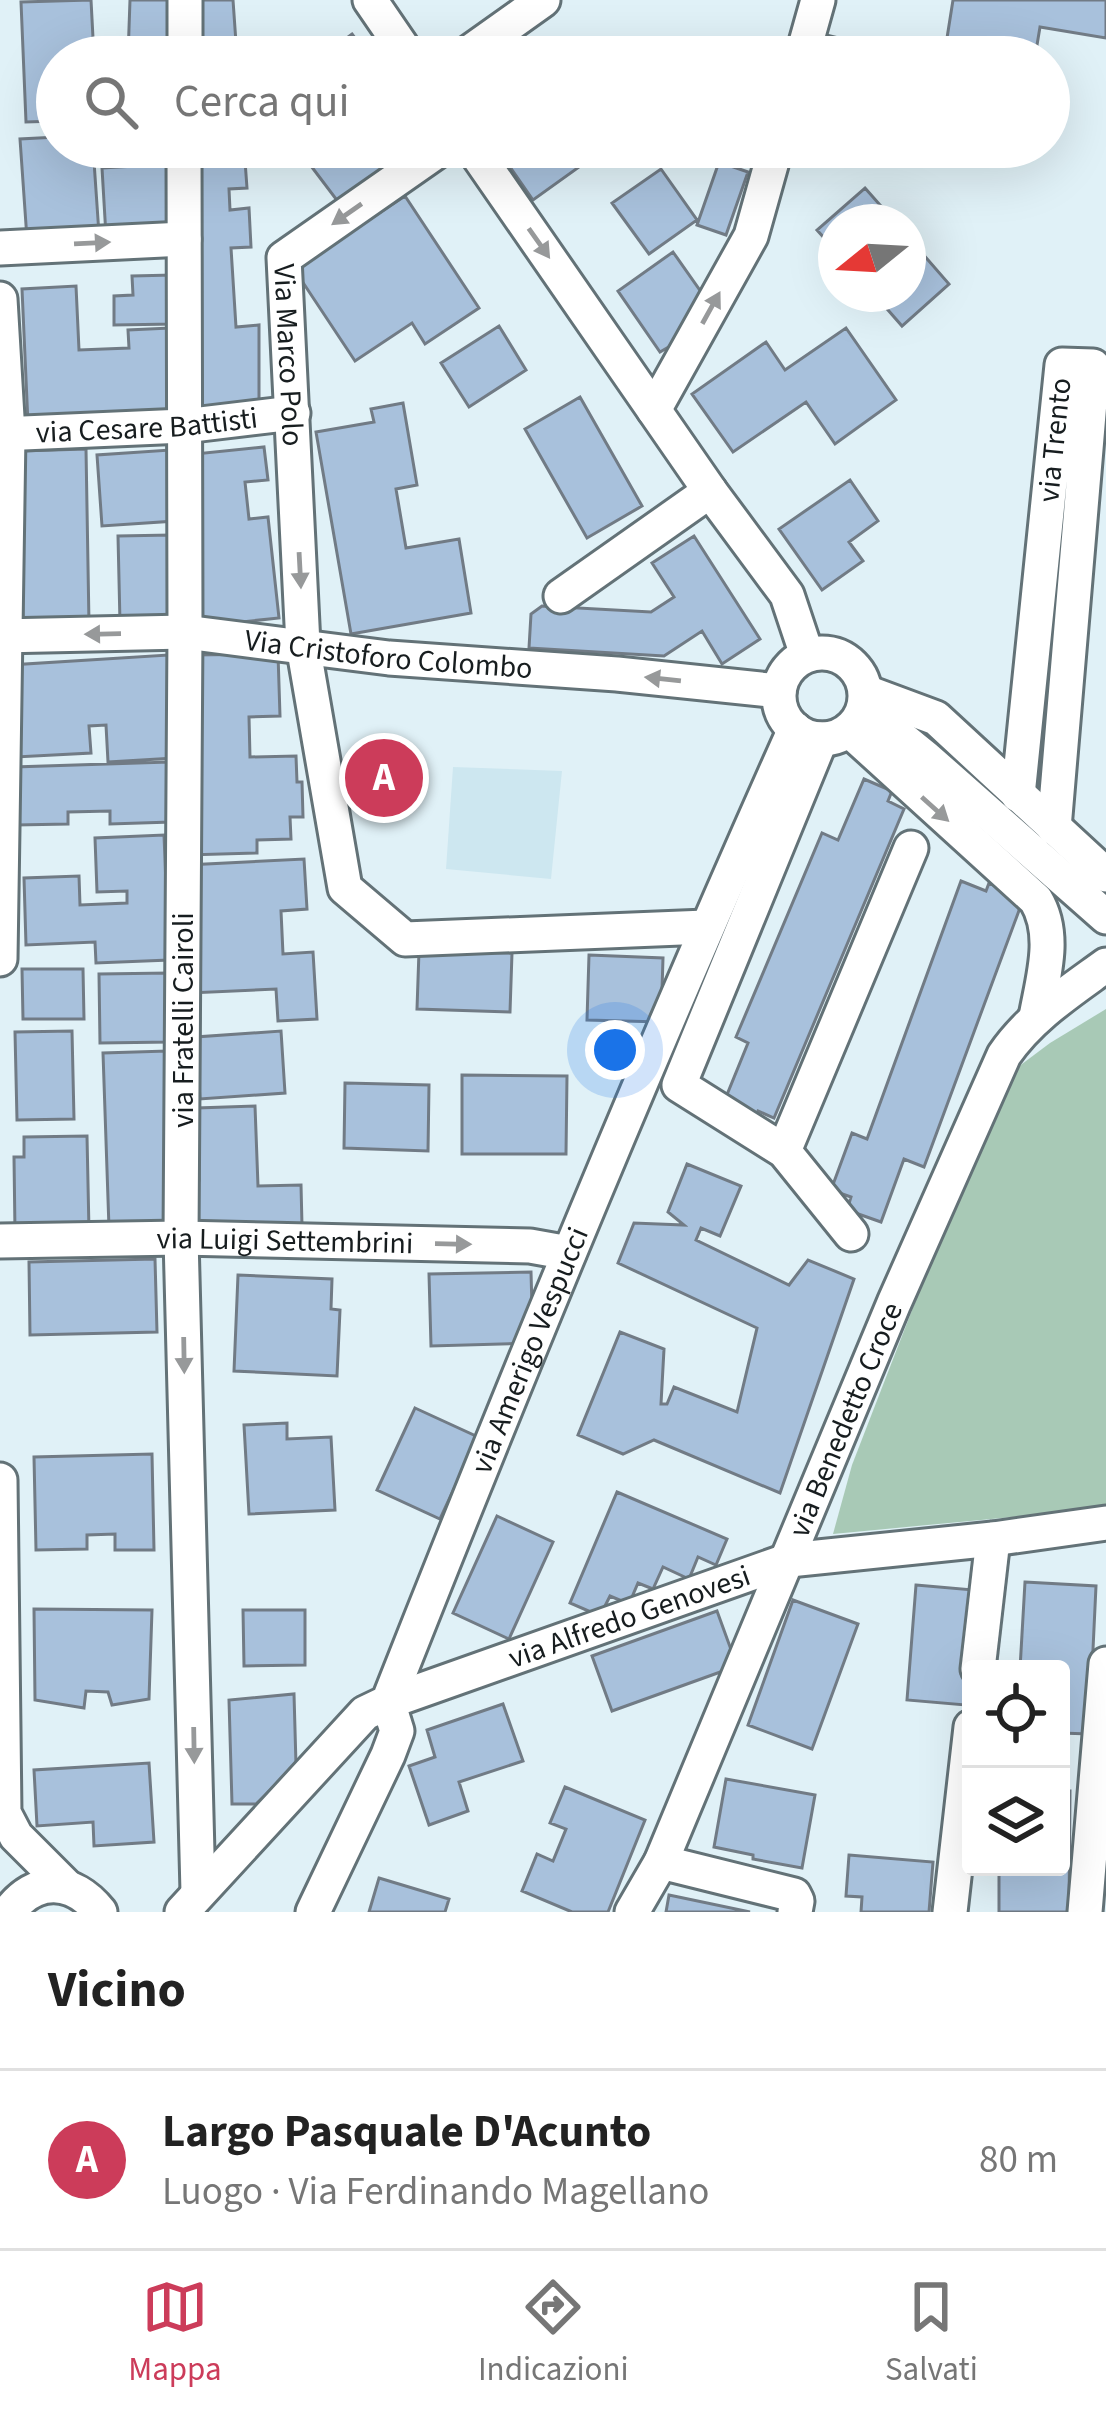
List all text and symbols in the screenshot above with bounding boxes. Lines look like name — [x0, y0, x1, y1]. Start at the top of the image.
search box — [36, 36, 1070, 168]
icon: search — [78, 69, 144, 135]
text: Cerca qui — [174, 70, 349, 134]
one-way arrow — [331, 202, 364, 225]
north arrow — [818, 204, 926, 312]
one-way arrow — [527, 227, 550, 260]
one-way arrow — [74, 234, 111, 253]
street label: Via Marco Polo — [263, 263, 315, 447]
one-way arrow — [700, 290, 721, 325]
street label: via Trento — [1027, 376, 1082, 504]
street label: via Cesare Battisti — [35, 396, 260, 454]
one-way arrow — [291, 552, 310, 590]
street label: Via Cristoforo Colombo — [242, 618, 534, 690]
one-way arrow — [83, 624, 121, 643]
one-way arrow — [643, 669, 681, 688]
pin: A — [345, 733, 423, 823]
one-way arrow — [921, 795, 950, 822]
street label: via Fratelli Cairoli — [162, 912, 205, 1128]
your location — [585, 1020, 645, 1080]
street label: via Luigi Settembrini — [156, 1216, 414, 1265]
street label: via Amerigo Vespucci — [460, 1220, 599, 1480]
one-way arrow — [435, 1235, 473, 1254]
street label: via Benedetto Croce — [777, 1296, 913, 1544]
one-way arrow — [175, 1337, 194, 1375]
street label: via Alfredo Genovesi — [502, 1554, 756, 1679]
map controls — [962, 1660, 1070, 1876]
button: locate — [962, 1660, 1070, 1768]
one-way arrow — [184, 1727, 203, 1765]
button: layers — [962, 1768, 1070, 1876]
text: Vicino — [48, 1954, 186, 2026]
text: Largo Pasquale D'Acunto — [162, 2100, 651, 2164]
text: A — [76, 2132, 98, 2188]
text: 80 m — [979, 2132, 1058, 2188]
text: Luogo · Via Ferdinando Magellano — [162, 2164, 709, 2220]
tab: Mappa — [128, 2274, 222, 2393]
tab: Indicazioni — [478, 2274, 629, 2393]
tab: Salvati — [885, 2274, 978, 2393]

